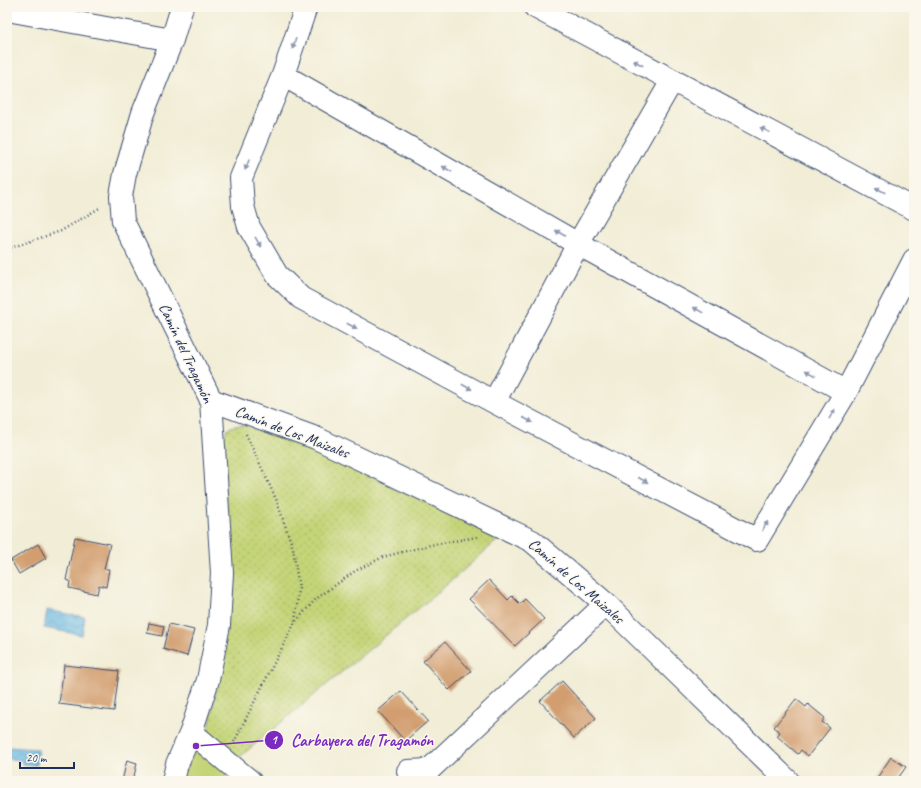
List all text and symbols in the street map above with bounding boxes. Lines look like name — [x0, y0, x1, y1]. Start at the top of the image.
one-way arrow — [290, 38, 296, 50]
one-way arrow — [632, 59, 644, 66]
one-way arrow — [759, 127, 770, 133]
one-way arrow — [243, 160, 249, 172]
one-way arrow — [441, 165, 453, 172]
one-way arrow — [874, 187, 885, 194]
one-way arrow — [554, 230, 565, 237]
one-way arrow — [254, 236, 261, 248]
street label: Camín del Tragamón — [154, 300, 218, 407]
one-way arrow — [692, 306, 704, 313]
one-way arrow — [347, 323, 358, 329]
one-way arrow — [806, 369, 817, 376]
one-way arrow — [461, 384, 473, 391]
street label: Camín de Los Maizales — [232, 401, 353, 463]
one-way arrow — [828, 409, 836, 419]
one-way arrow — [522, 417, 534, 423]
one-way arrow — [638, 477, 649, 483]
one-way arrow — [762, 520, 769, 532]
street label: Camín de Los Maizales — [524, 534, 629, 629]
callout: Carbayera del Tragamón — [264, 726, 441, 755]
text: Carbayera del Tragamón — [291, 730, 434, 751]
text: 1 — [271, 732, 278, 748]
scale bar — [20, 744, 74, 770]
text: 20 m — [26, 750, 48, 766]

